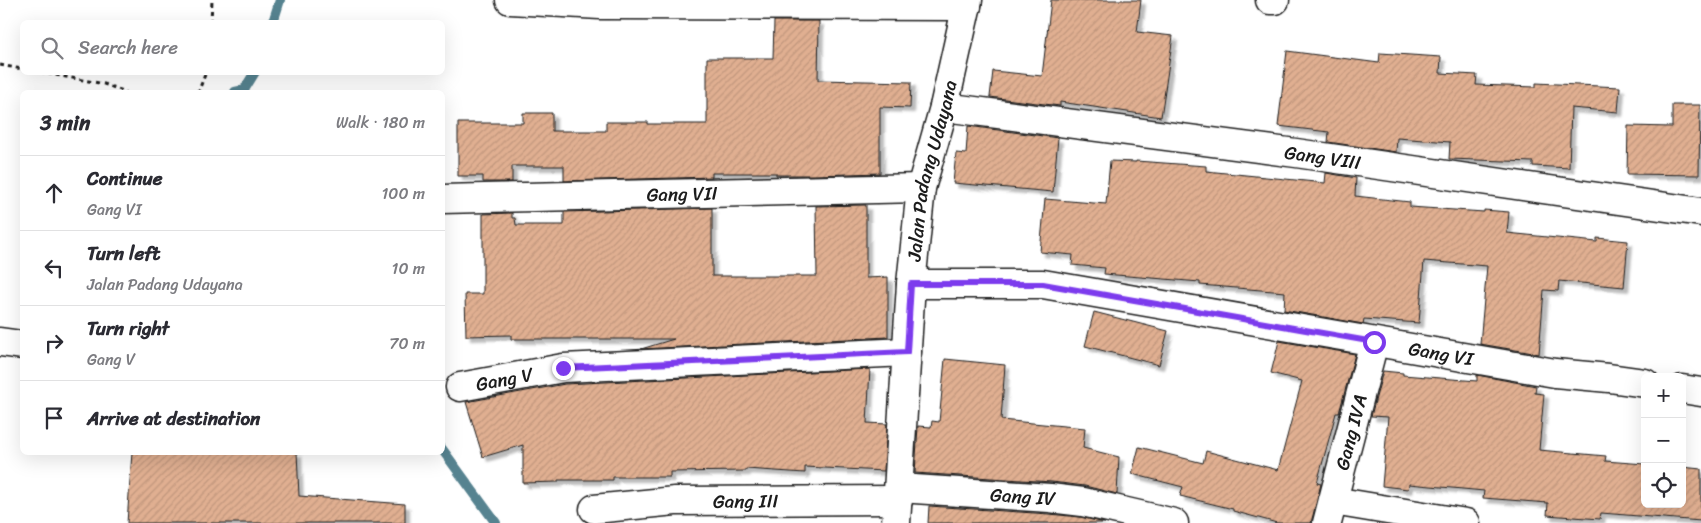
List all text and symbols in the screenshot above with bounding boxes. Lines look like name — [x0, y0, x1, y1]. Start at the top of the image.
search box — [20, 20, 445, 75]
text: Search here — [78, 31, 178, 64]
icon: search — [38, 34, 66, 62]
street label: Jalan Padang Udayana — [897, 76, 967, 264]
text: 3 min — [40, 104, 90, 142]
text: Walk · 180 m — [336, 108, 425, 137]
street label: Gang VIII — [1283, 136, 1363, 179]
text: Continue — [87, 162, 163, 195]
street label: Gang VII — [646, 177, 718, 211]
icon: ahead — [40, 179, 68, 207]
text: 100 m — [381, 179, 425, 208]
text: Gang VI — [87, 195, 142, 224]
text: Turn left — [87, 237, 160, 270]
icon: left — [40, 254, 68, 282]
text: 10 m — [392, 254, 425, 283]
text: Jalan Padang Udayana — [87, 270, 243, 299]
text: Turn right — [87, 312, 169, 345]
icon: right — [40, 329, 68, 357]
text: 70 m — [389, 329, 425, 358]
route start — [1363, 331, 1386, 354]
street label: Gang VI — [1406, 332, 1477, 376]
text: Gang V — [87, 345, 135, 374]
route end — [552, 357, 575, 380]
street label: Gang V — [473, 358, 536, 401]
map controls — [1641, 373, 1686, 508]
button: + — [1641, 373, 1686, 418]
street label: Gang IVA — [1325, 391, 1377, 474]
text: Arrive at destination — [87, 402, 260, 435]
icon: arrive — [40, 404, 68, 432]
button: − — [1641, 418, 1686, 463]
button: locate — [1641, 463, 1686, 508]
street label: Gang IV — [989, 478, 1057, 515]
street label: Gang III — [713, 485, 779, 518]

